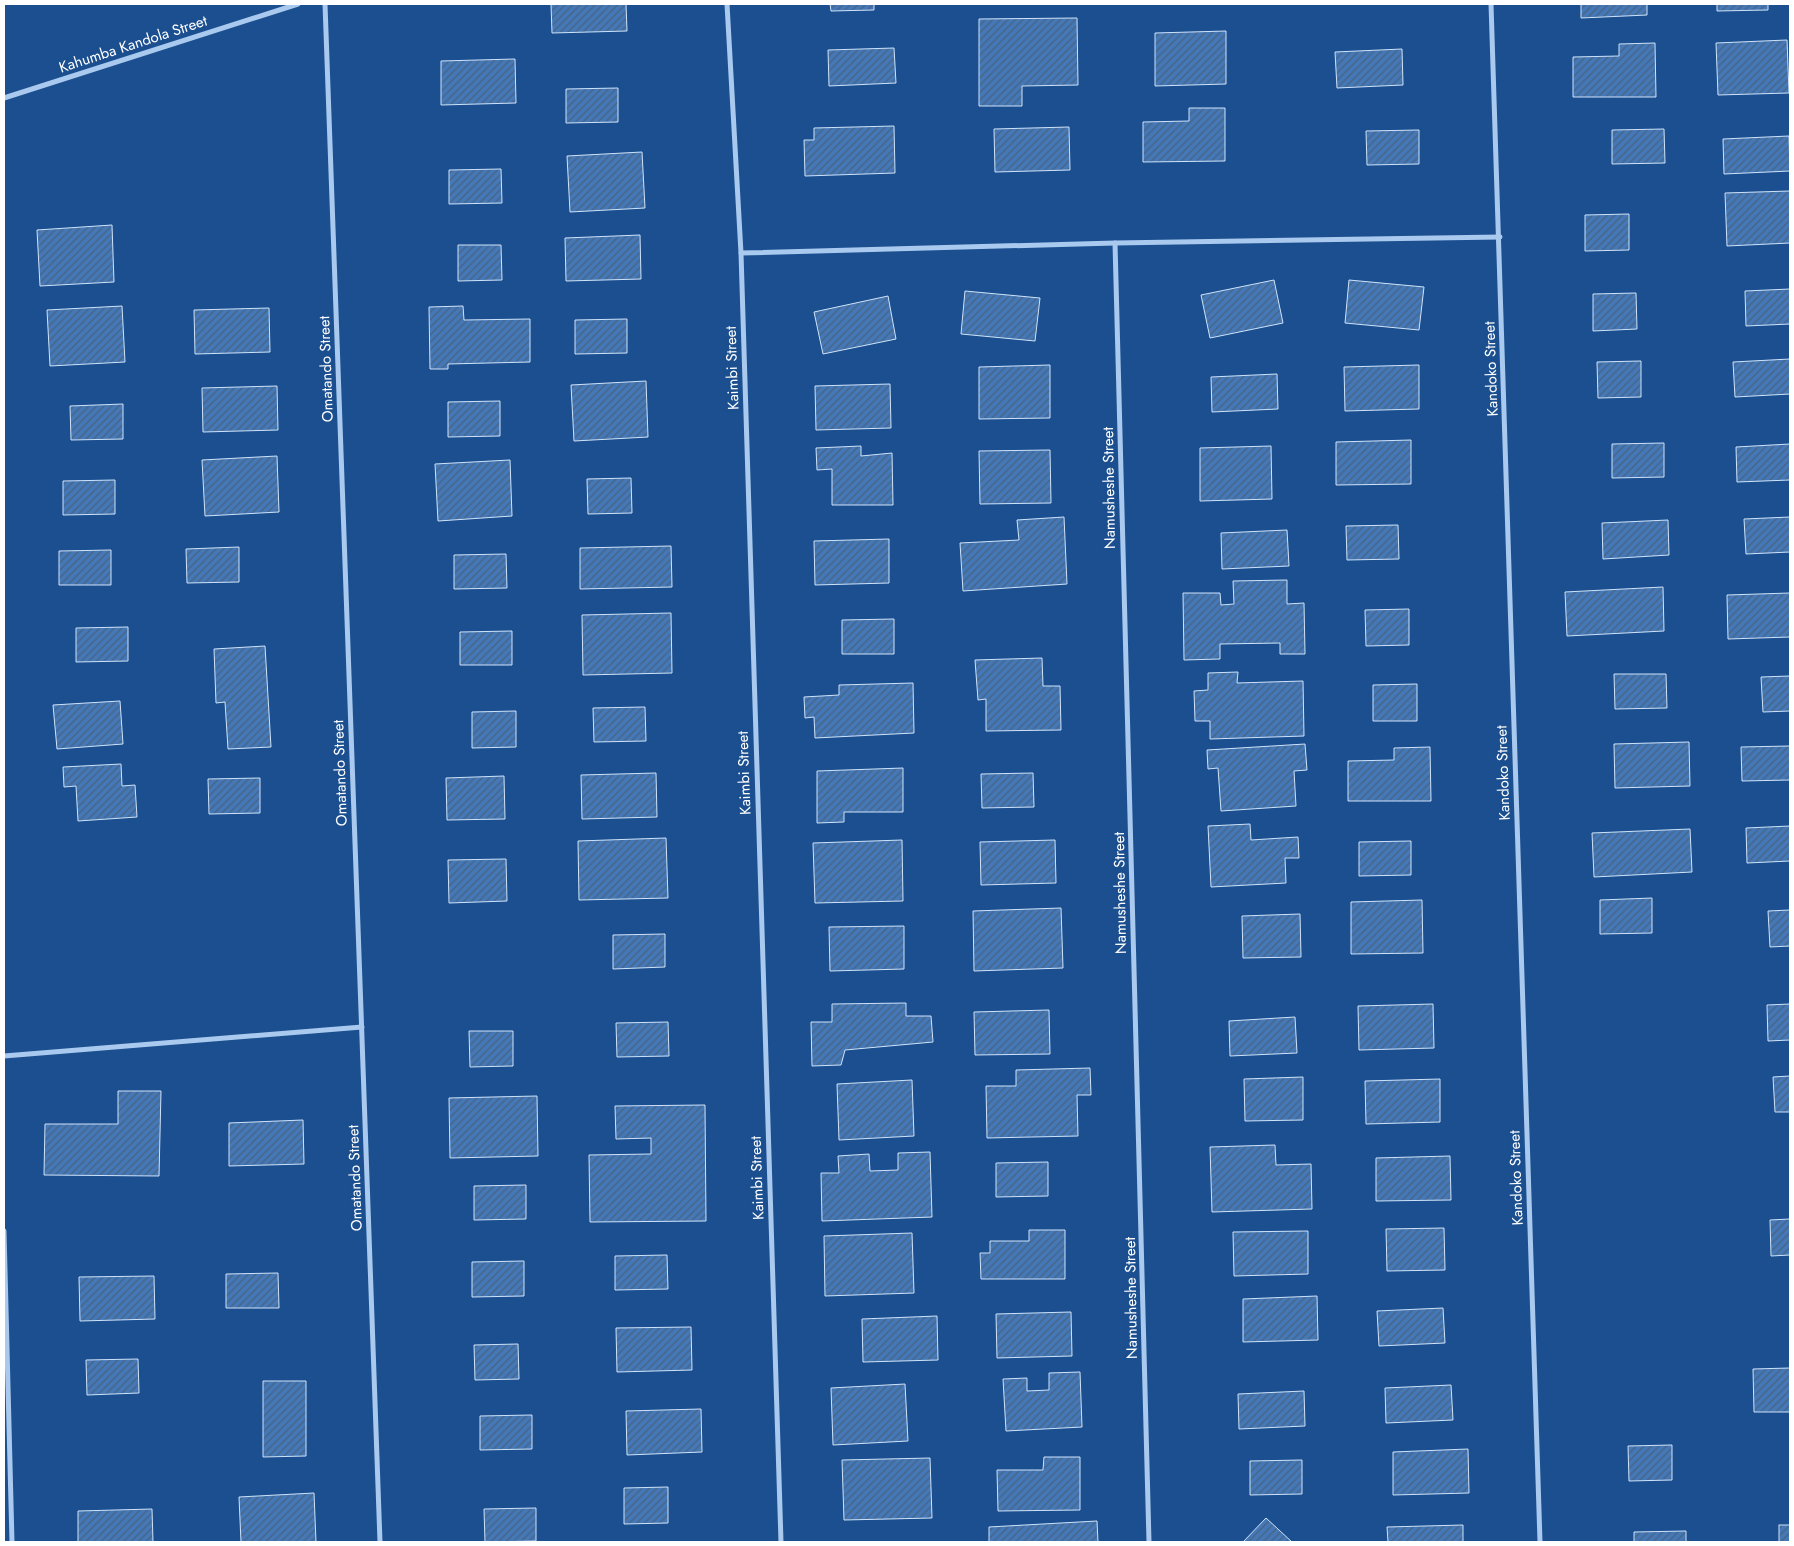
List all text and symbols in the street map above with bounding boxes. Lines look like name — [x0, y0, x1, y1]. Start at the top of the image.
street label: Kahumba Kandola Street — [56, 10, 210, 78]
street label: Omatando Street — [313, 315, 339, 423]
street label: Kandoko Street — [1478, 321, 1504, 417]
street label: Kaimbi Street — [720, 325, 744, 410]
street label: Namusheshe Street — [1097, 426, 1121, 549]
street label: Omatando Street — [327, 719, 353, 827]
street label: Kandoko Street — [1490, 725, 1516, 821]
street label: Kaimbi Street — [732, 730, 756, 815]
street label: Namusheshe Street — [1108, 831, 1132, 954]
street label: Omatando Street — [342, 1124, 368, 1232]
street label: Kandoko Street — [1503, 1130, 1529, 1226]
street label: Kaimbi Street — [745, 1135, 769, 1220]
street label: Namusheshe Street — [1119, 1236, 1143, 1359]

